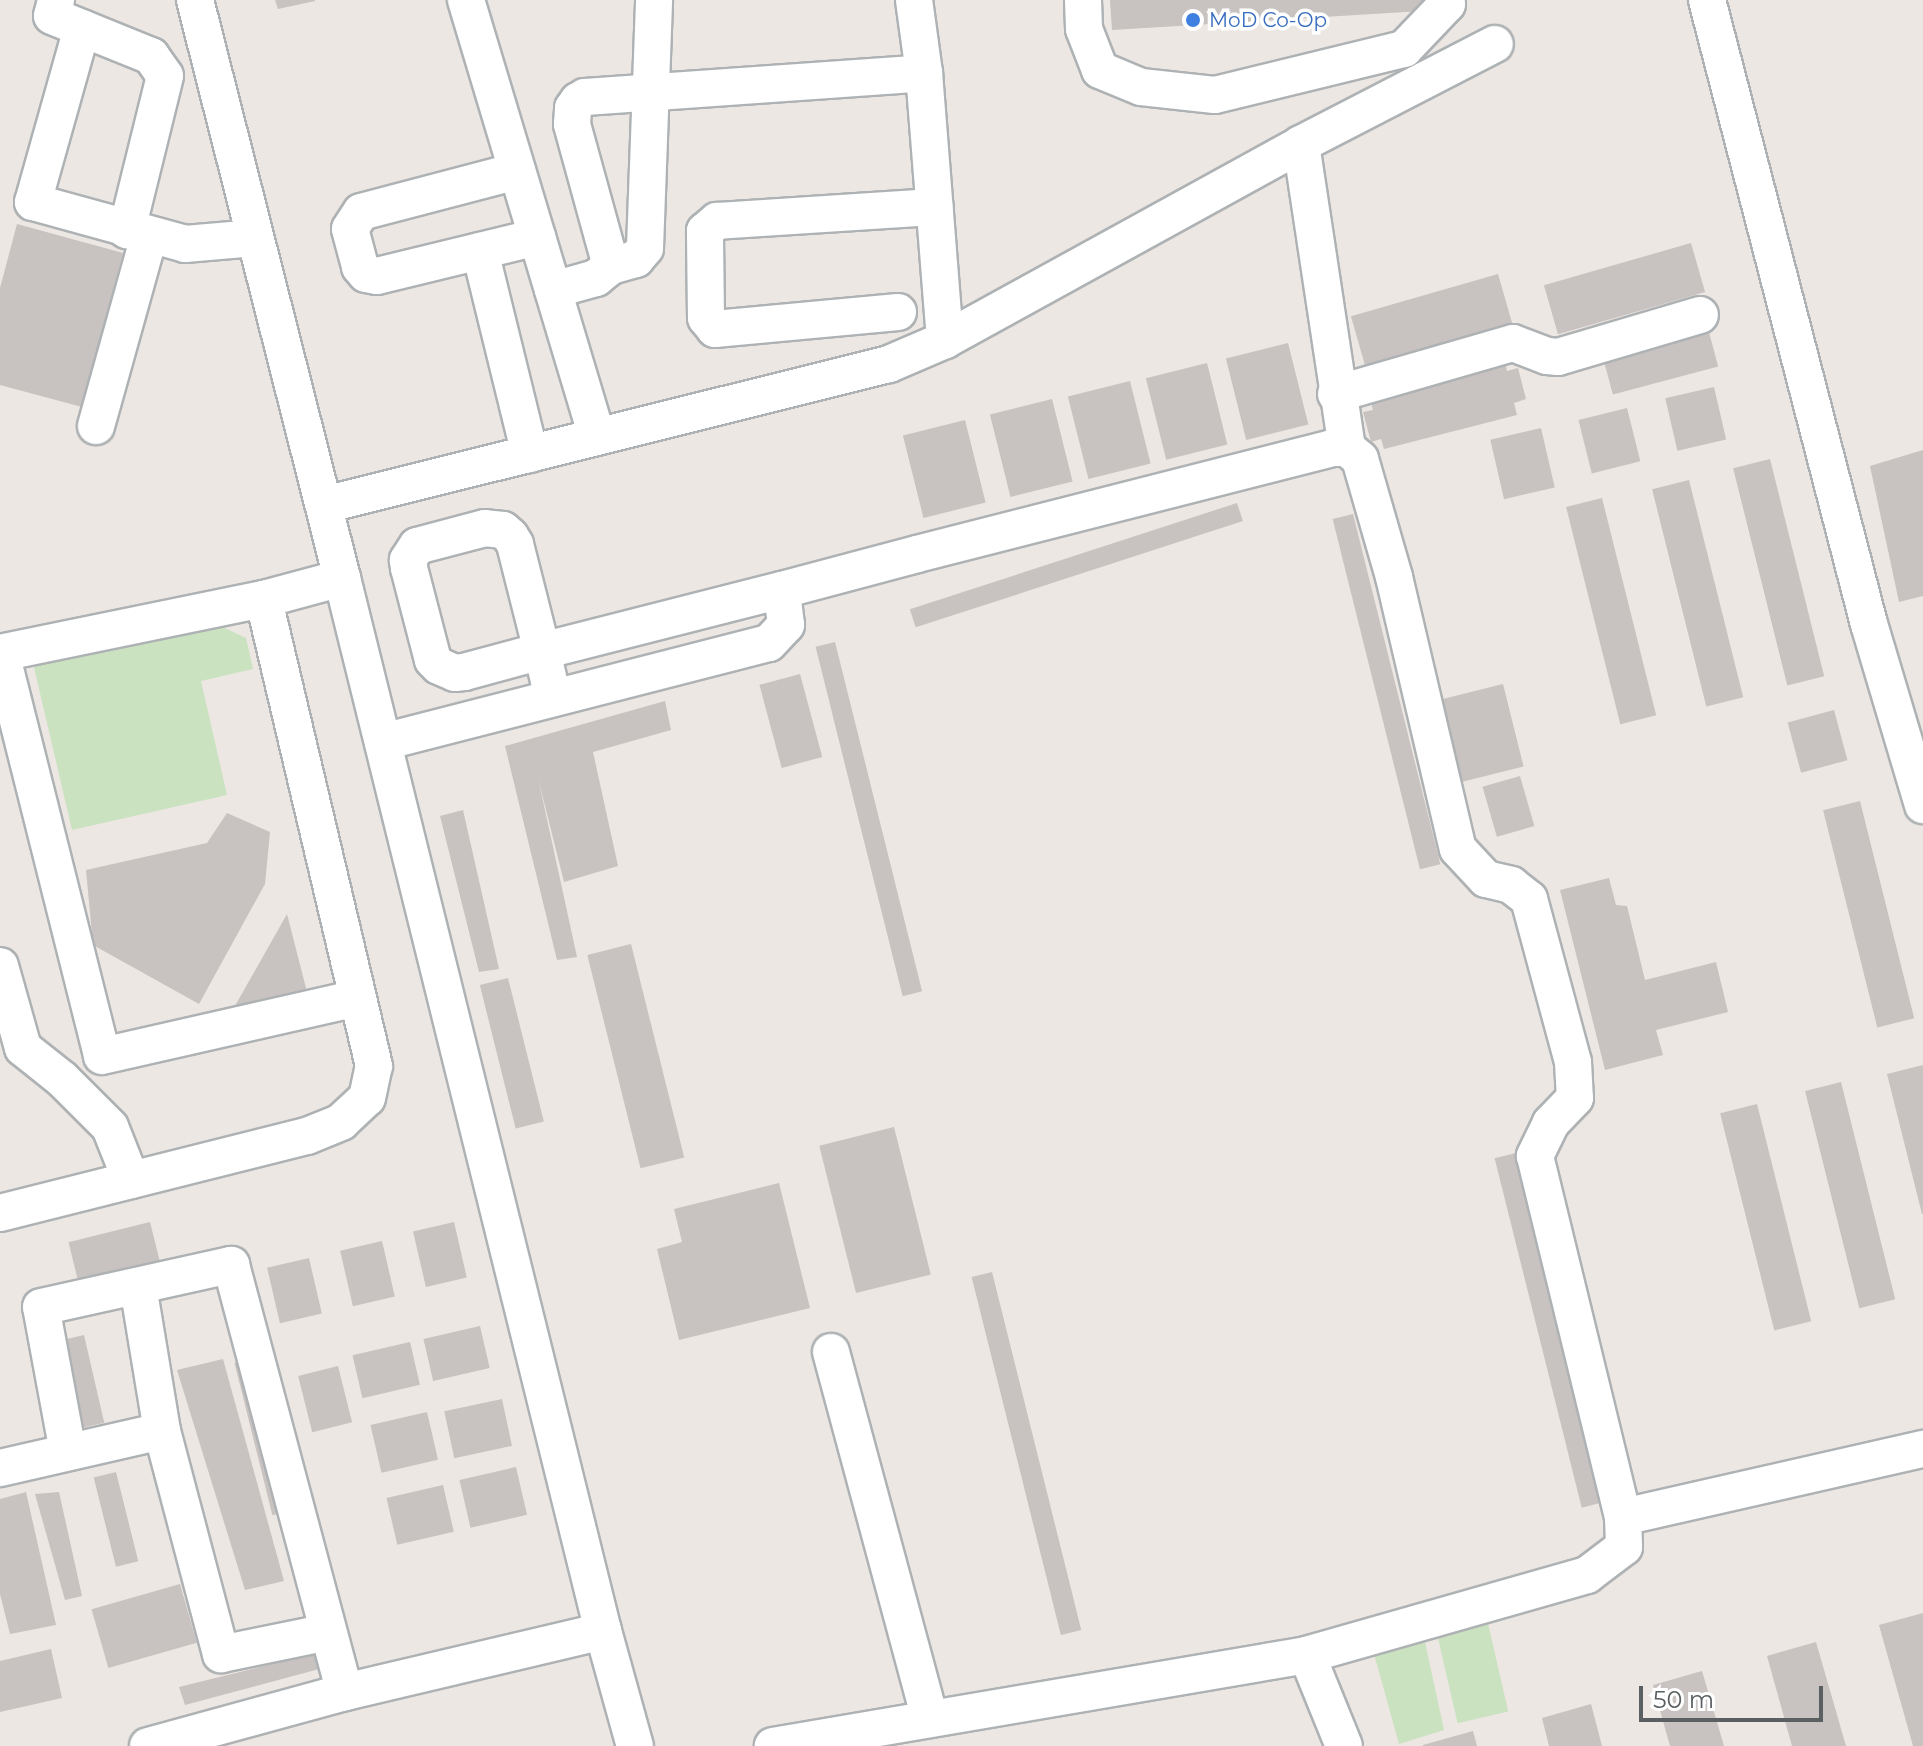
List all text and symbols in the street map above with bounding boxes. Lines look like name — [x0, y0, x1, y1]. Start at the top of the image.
place label: MoD Co-Op — [1209, 8, 1327, 32]
marker: MoD Co-Op — [1184, 11, 1202, 29]
scale bar — [1643, 1670, 1827, 1720]
text: 50 m — [1653, 1685, 1714, 1714]

